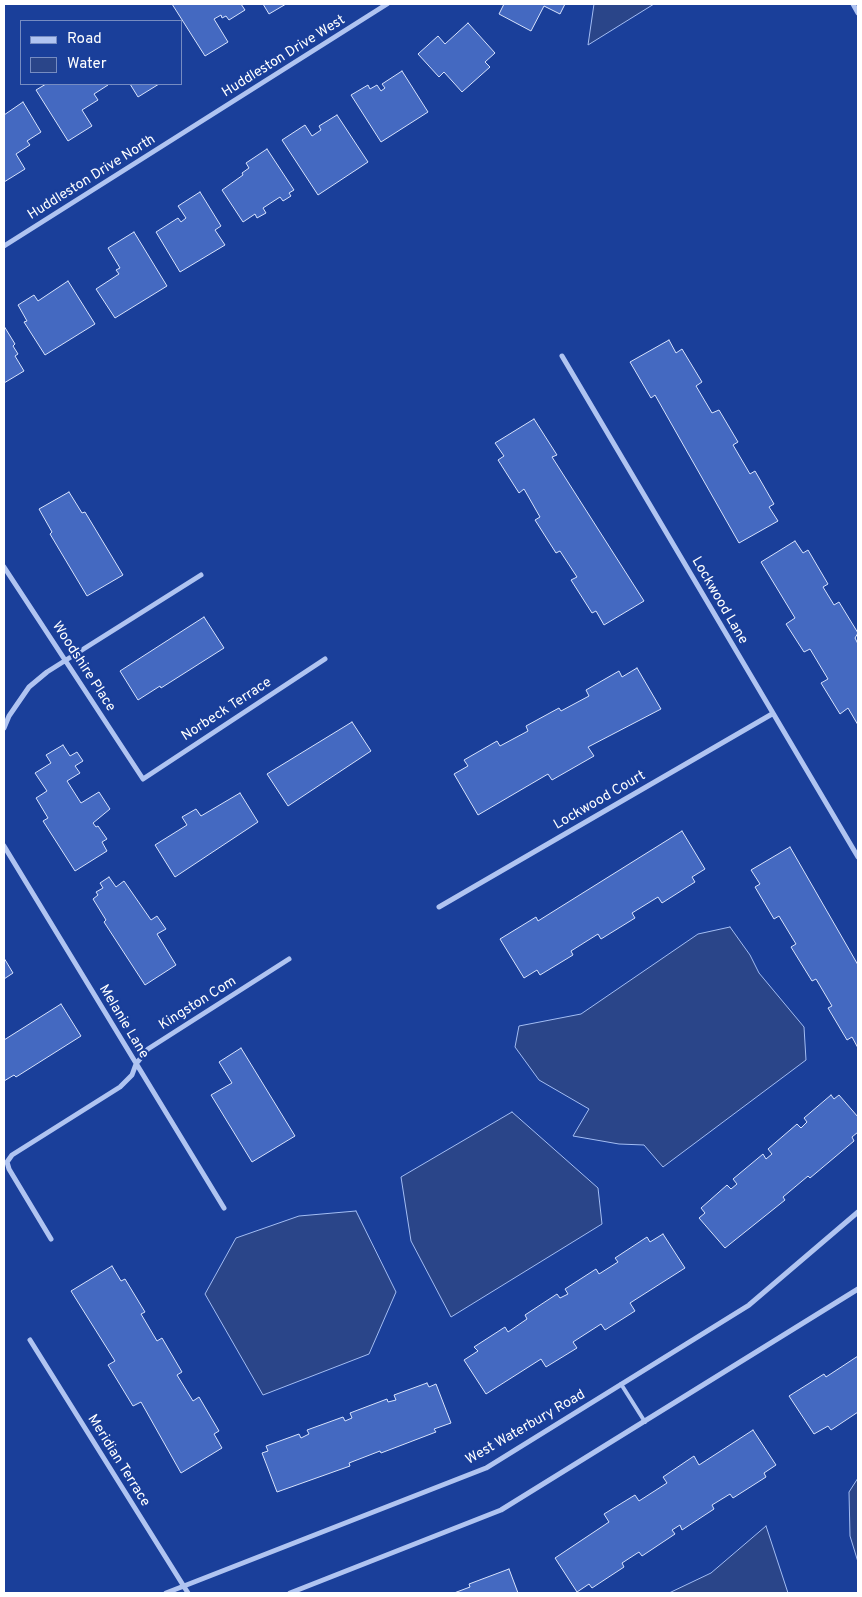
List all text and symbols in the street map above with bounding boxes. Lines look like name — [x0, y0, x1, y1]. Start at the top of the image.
street label: Huddleston Drive West — [219, 12, 349, 102]
legend — [20, 20, 182, 85]
text: Road — [67, 30, 102, 49]
text: Water — [67, 55, 106, 74]
street label: Huddleston Drive North — [25, 132, 159, 224]
street label: Lockwood Lane — [687, 554, 751, 648]
street label: Woodshire Place — [48, 619, 118, 715]
street label: Norbeck Terrace — [179, 675, 275, 745]
street label: Lockwood Court — [551, 768, 649, 834]
street label: Kingston Com — [156, 974, 240, 1034]
street label: Melanie Lane — [94, 982, 152, 1062]
street label: West Waterbury Road — [463, 1387, 589, 1469]
street label: Meridian Terrace — [83, 1412, 153, 1510]

